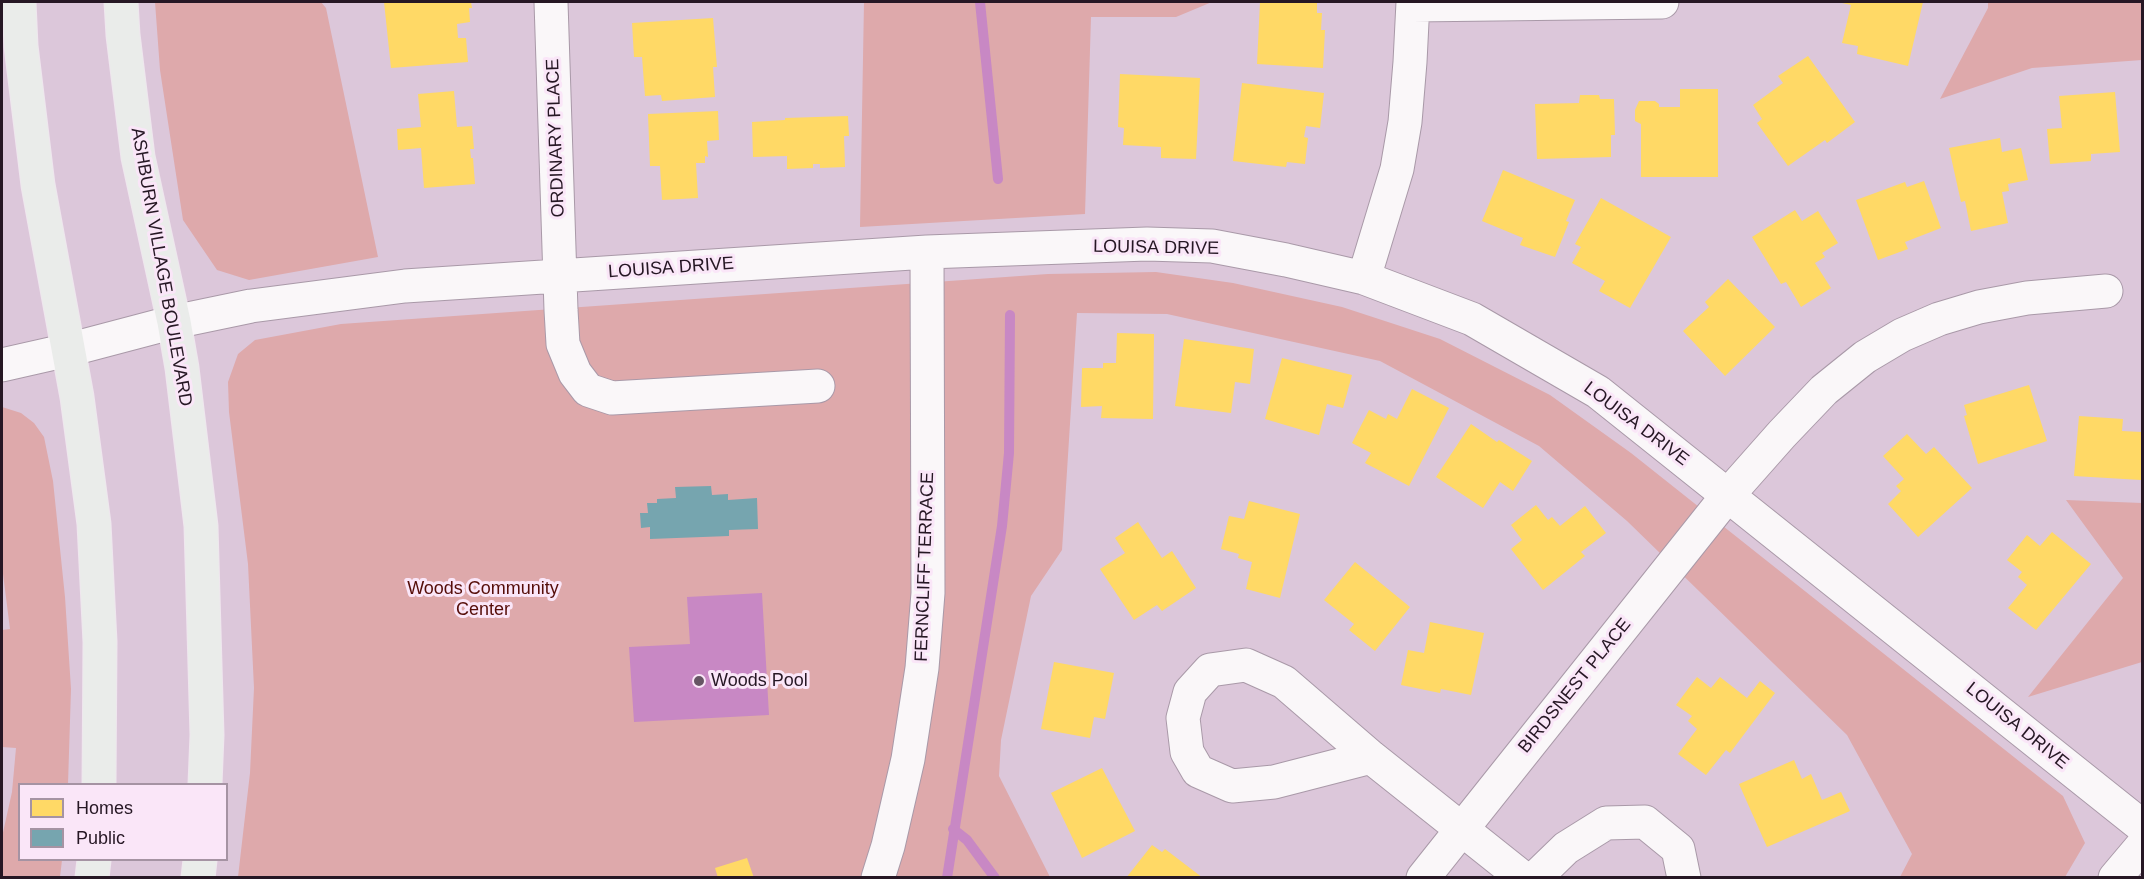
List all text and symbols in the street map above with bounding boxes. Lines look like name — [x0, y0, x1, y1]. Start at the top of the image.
street label: ORDINARY PLACE — [542, 58, 570, 218]
street label: ASHBURN VILLAGE BOULEVARD — [126, 126, 196, 408]
street label: LOUISA DRIVE — [1093, 236, 1219, 260]
street label: LOUISA DRIVE — [607, 253, 735, 283]
street label: LOUISA DRIVE — [1579, 377, 1693, 471]
street label: FERNCLIFF TERRACE — [911, 472, 939, 662]
park label: Woods Community Center — [407, 578, 559, 620]
street label: BIRDSNEST PLACE — [1514, 614, 1636, 758]
place label: Woods Pool — [711, 670, 808, 692]
marker: Woods Pool — [692, 674, 706, 688]
street label: LOUISA DRIVE — [1961, 678, 2073, 774]
legend — [18, 783, 228, 861]
text: Homes — [76, 798, 133, 818]
text: Public — [76, 828, 125, 848]

